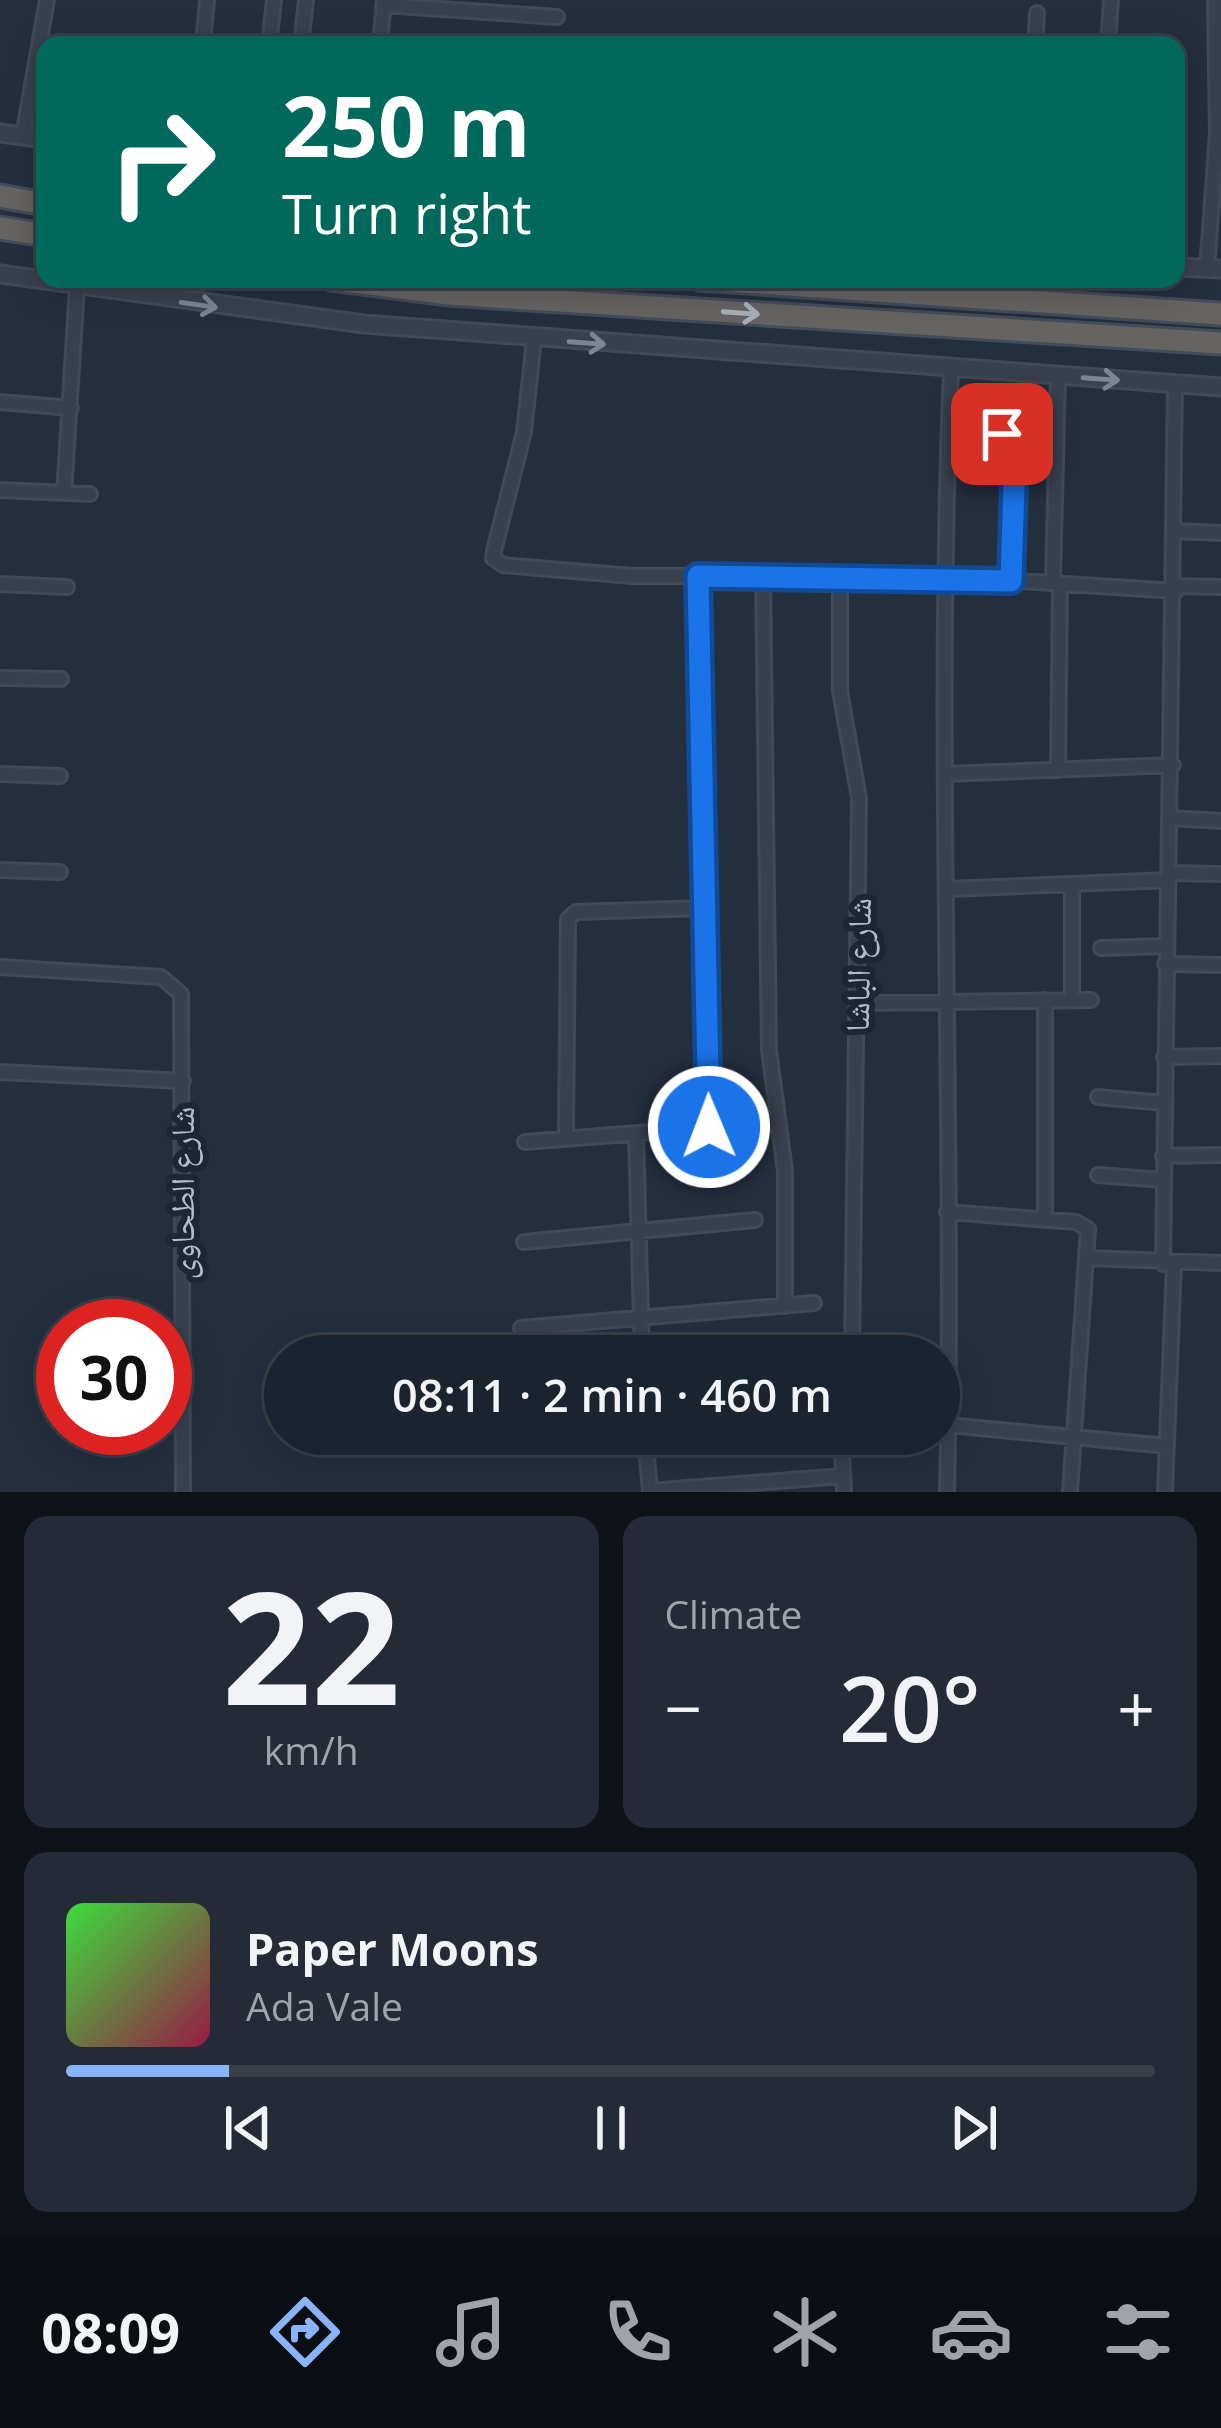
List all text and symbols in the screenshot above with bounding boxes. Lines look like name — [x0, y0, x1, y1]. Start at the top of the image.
text: 250 m — [282, 67, 530, 182]
icon: right — [84, 84, 240, 240]
text: Turn right — [282, 176, 531, 250]
one-way arrow — [178, 294, 217, 316]
one-way arrow — [721, 301, 760, 324]
one-way arrow — [567, 332, 606, 355]
one-way arrow — [1081, 367, 1120, 390]
pin — [951, 383, 1053, 485]
icon: arrive — [969, 401, 1035, 467]
street label: شارع الباشا — [834, 897, 881, 1032]
position arrow — [646, 1064, 772, 1190]
street label: شارع الطحاوى — [159, 1106, 204, 1280]
speed limit sign: 30 — [36, 1299, 192, 1455]
text: 08:11 · 2 min · 460 m — [392, 1364, 832, 1425]
text: 22 — [222, 1538, 400, 1751]
text: Climate — [665, 1587, 802, 1640]
text: 20° — [839, 1646, 980, 1768]
text: − — [665, 1662, 702, 1752]
text: + — [1117, 1662, 1155, 1752]
text: km/h — [264, 1723, 359, 1776]
text: Paper Moons — [246, 1918, 539, 1979]
text: Ada Vale — [246, 1979, 403, 2032]
icon: previous — [215, 2095, 281, 2161]
icon: pause — [578, 2095, 644, 2161]
icon: next — [941, 2095, 1007, 2161]
icon: directions — [263, 2290, 347, 2374]
icon: music — [429, 2290, 513, 2374]
icon: phone — [596, 2290, 680, 2374]
icon: climate — [763, 2290, 847, 2374]
icon: car — [929, 2290, 1013, 2374]
icon: filters — [1096, 2290, 1180, 2374]
text: 08:09 — [41, 2295, 180, 2369]

